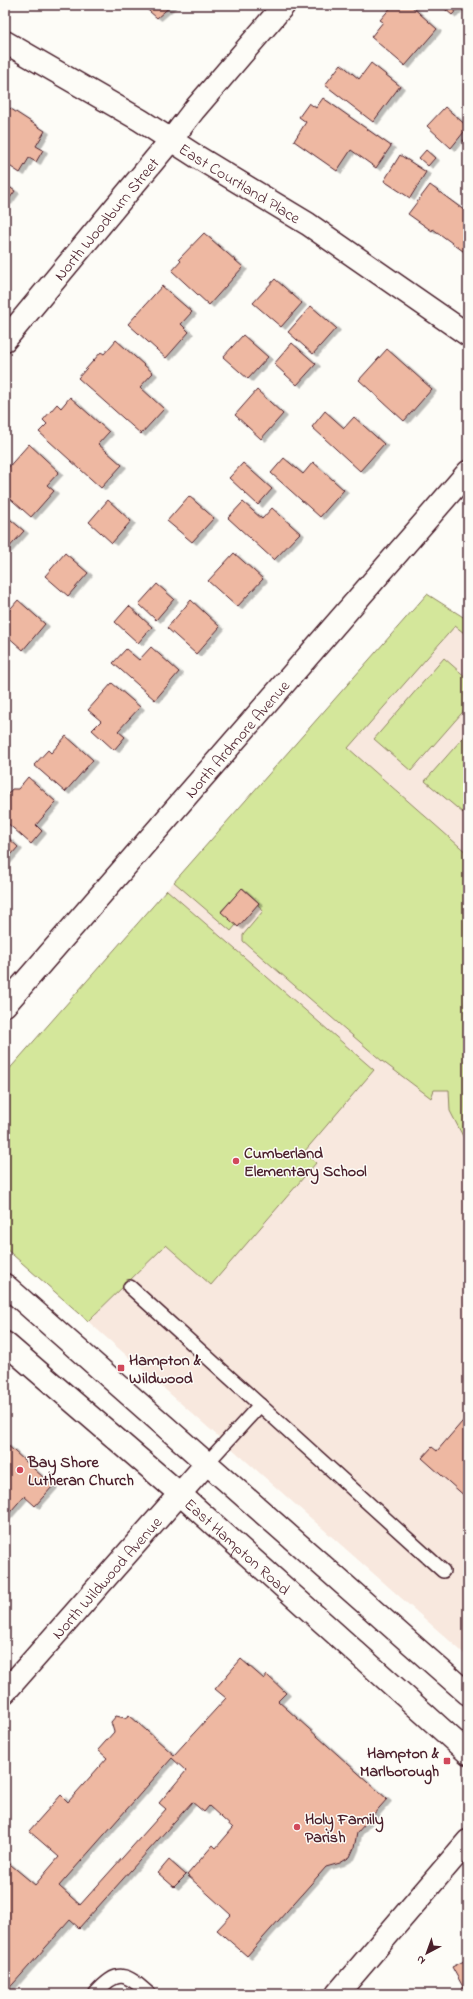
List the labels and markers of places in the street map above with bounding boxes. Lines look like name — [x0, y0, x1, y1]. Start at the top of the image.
place label: Cumberland Elementary School — [244, 1142, 367, 1185]
marker: Cumberland Elementary School — [231, 1156, 241, 1166]
place label: Hampton & Wildwood — [129, 1349, 202, 1391]
marker: Hampton & Wildwood — [116, 1363, 126, 1373]
place label: Bay Shore Lutheran Church — [27, 1451, 134, 1493]
marker: Bay Shore Lutheran Church — [15, 1465, 25, 1475]
place label: Hampton & Marlborough — [360, 1742, 440, 1785]
marker: Hampton & Marlborough — [442, 1756, 452, 1766]
place label: Holy Family Parish — [305, 1808, 384, 1850]
marker: Holy Family Parish — [292, 1822, 302, 1832]

